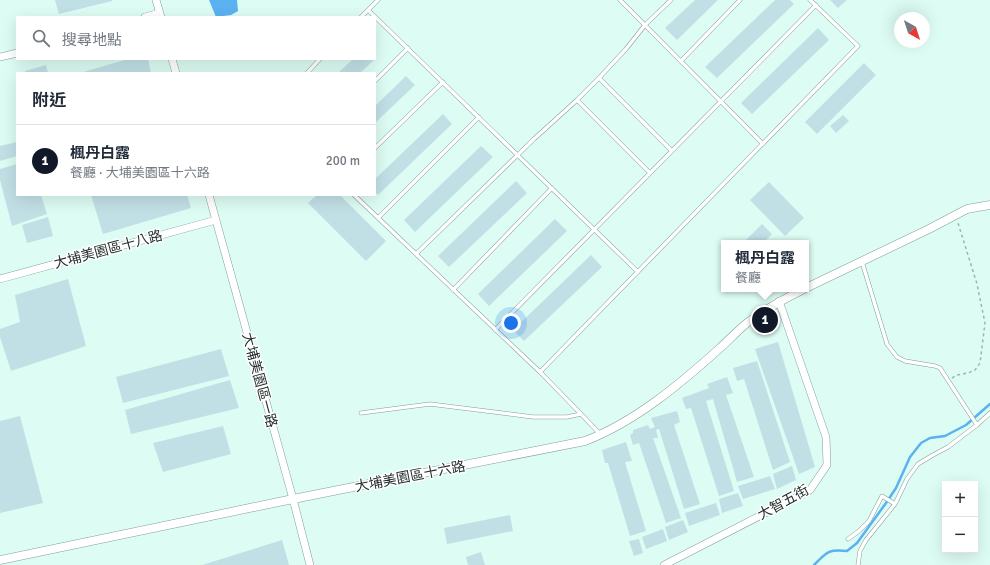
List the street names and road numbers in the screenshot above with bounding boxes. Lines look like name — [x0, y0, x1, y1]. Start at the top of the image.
street label: 大埔美園區十八路 — [52, 227, 164, 272]
street label: 大埔美園區一路 — [239, 331, 280, 430]
street label: 大埔美園區十六路 — [354, 457, 467, 496]
street label: 大智五街 — [755, 481, 812, 523]

